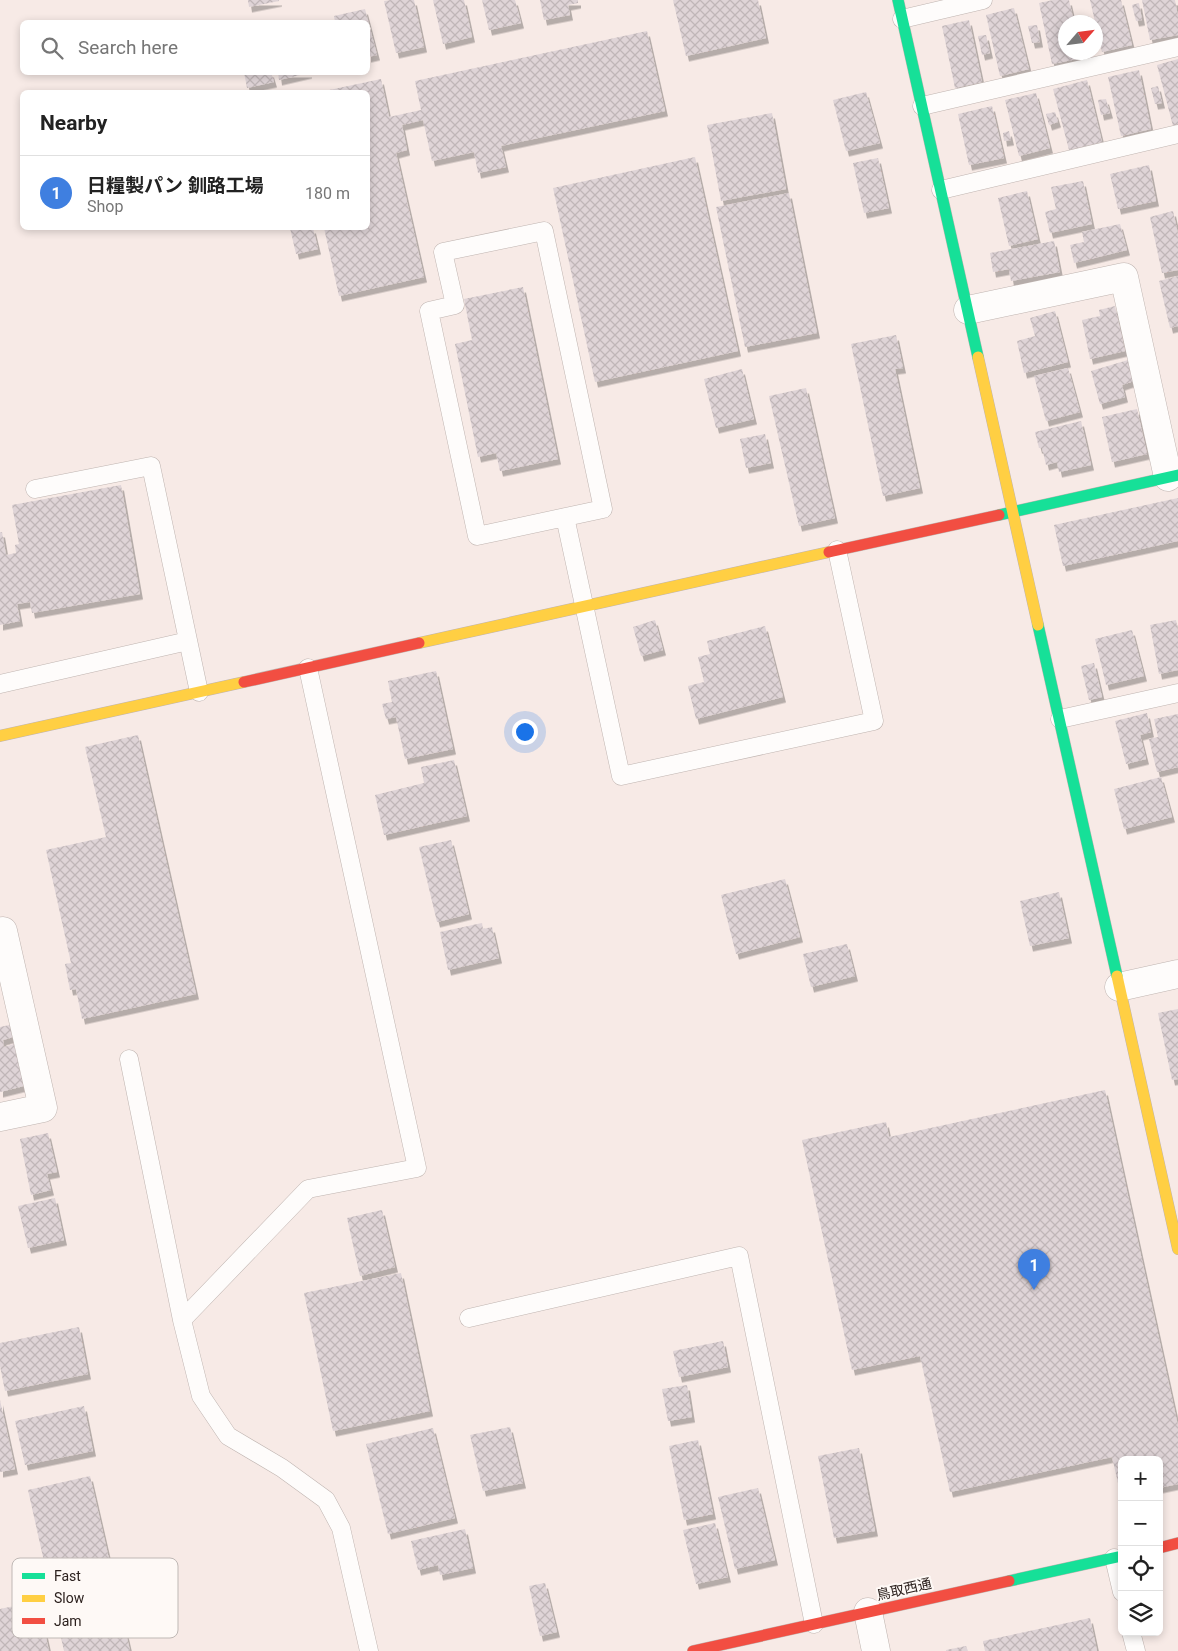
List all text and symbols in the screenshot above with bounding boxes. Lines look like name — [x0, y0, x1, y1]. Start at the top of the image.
north arrow — [1058, 15, 1103, 60]
search box — [20, 20, 370, 75]
icon: search — [38, 34, 66, 62]
text: Search here — [78, 36, 178, 59]
text: Nearby — [40, 111, 107, 135]
text: 日糧製パン 釧路工場 — [87, 174, 264, 197]
text: 1 — [51, 184, 61, 203]
text: 180 m — [305, 184, 350, 203]
text: Shop — [87, 197, 123, 216]
your location — [512, 719, 538, 745]
pin: 1 — [1018, 1249, 1050, 1290]
map controls — [1118, 1456, 1163, 1636]
button: + — [1118, 1456, 1163, 1501]
button: − — [1118, 1501, 1163, 1546]
button: locate — [1118, 1546, 1163, 1591]
legend — [12, 1558, 178, 1638]
text: Fast — [54, 1568, 81, 1584]
street label: 鳥取西通 — [875, 1575, 933, 1603]
text: Slow — [54, 1590, 85, 1606]
button: layers — [1118, 1591, 1163, 1636]
text: Jam — [54, 1613, 82, 1629]

